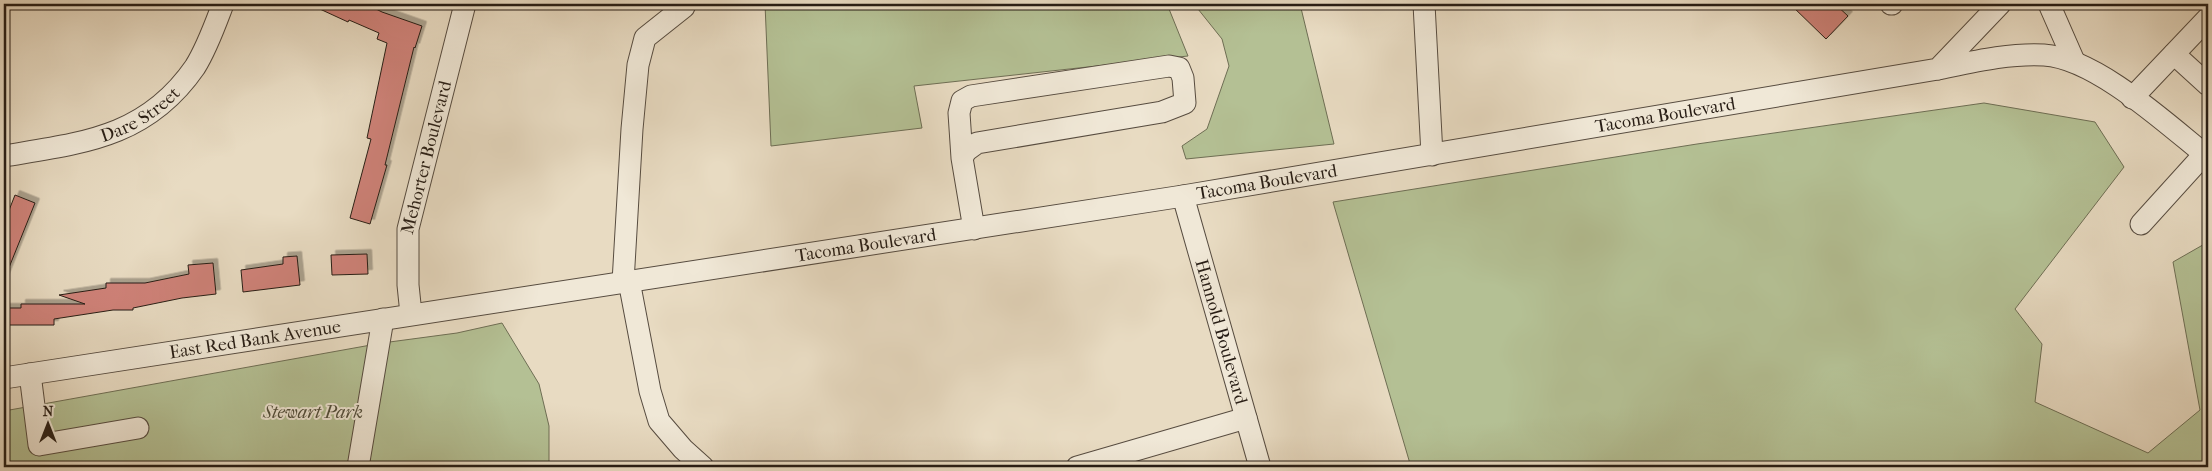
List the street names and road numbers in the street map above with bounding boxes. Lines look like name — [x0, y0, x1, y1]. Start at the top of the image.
street label: Mehorter Boulevard — [397, 78, 456, 237]
street label: Dare Street — [98, 83, 185, 147]
street label: Tacoma Boulevard — [1594, 93, 1737, 138]
street label: Tacoma Boulevard — [1195, 160, 1339, 205]
street label: Tacoma Boulevard — [794, 224, 938, 267]
street label: Hannold Boulevard — [1190, 257, 1252, 407]
street label: East Red Bank Avenue — [168, 316, 343, 363]

